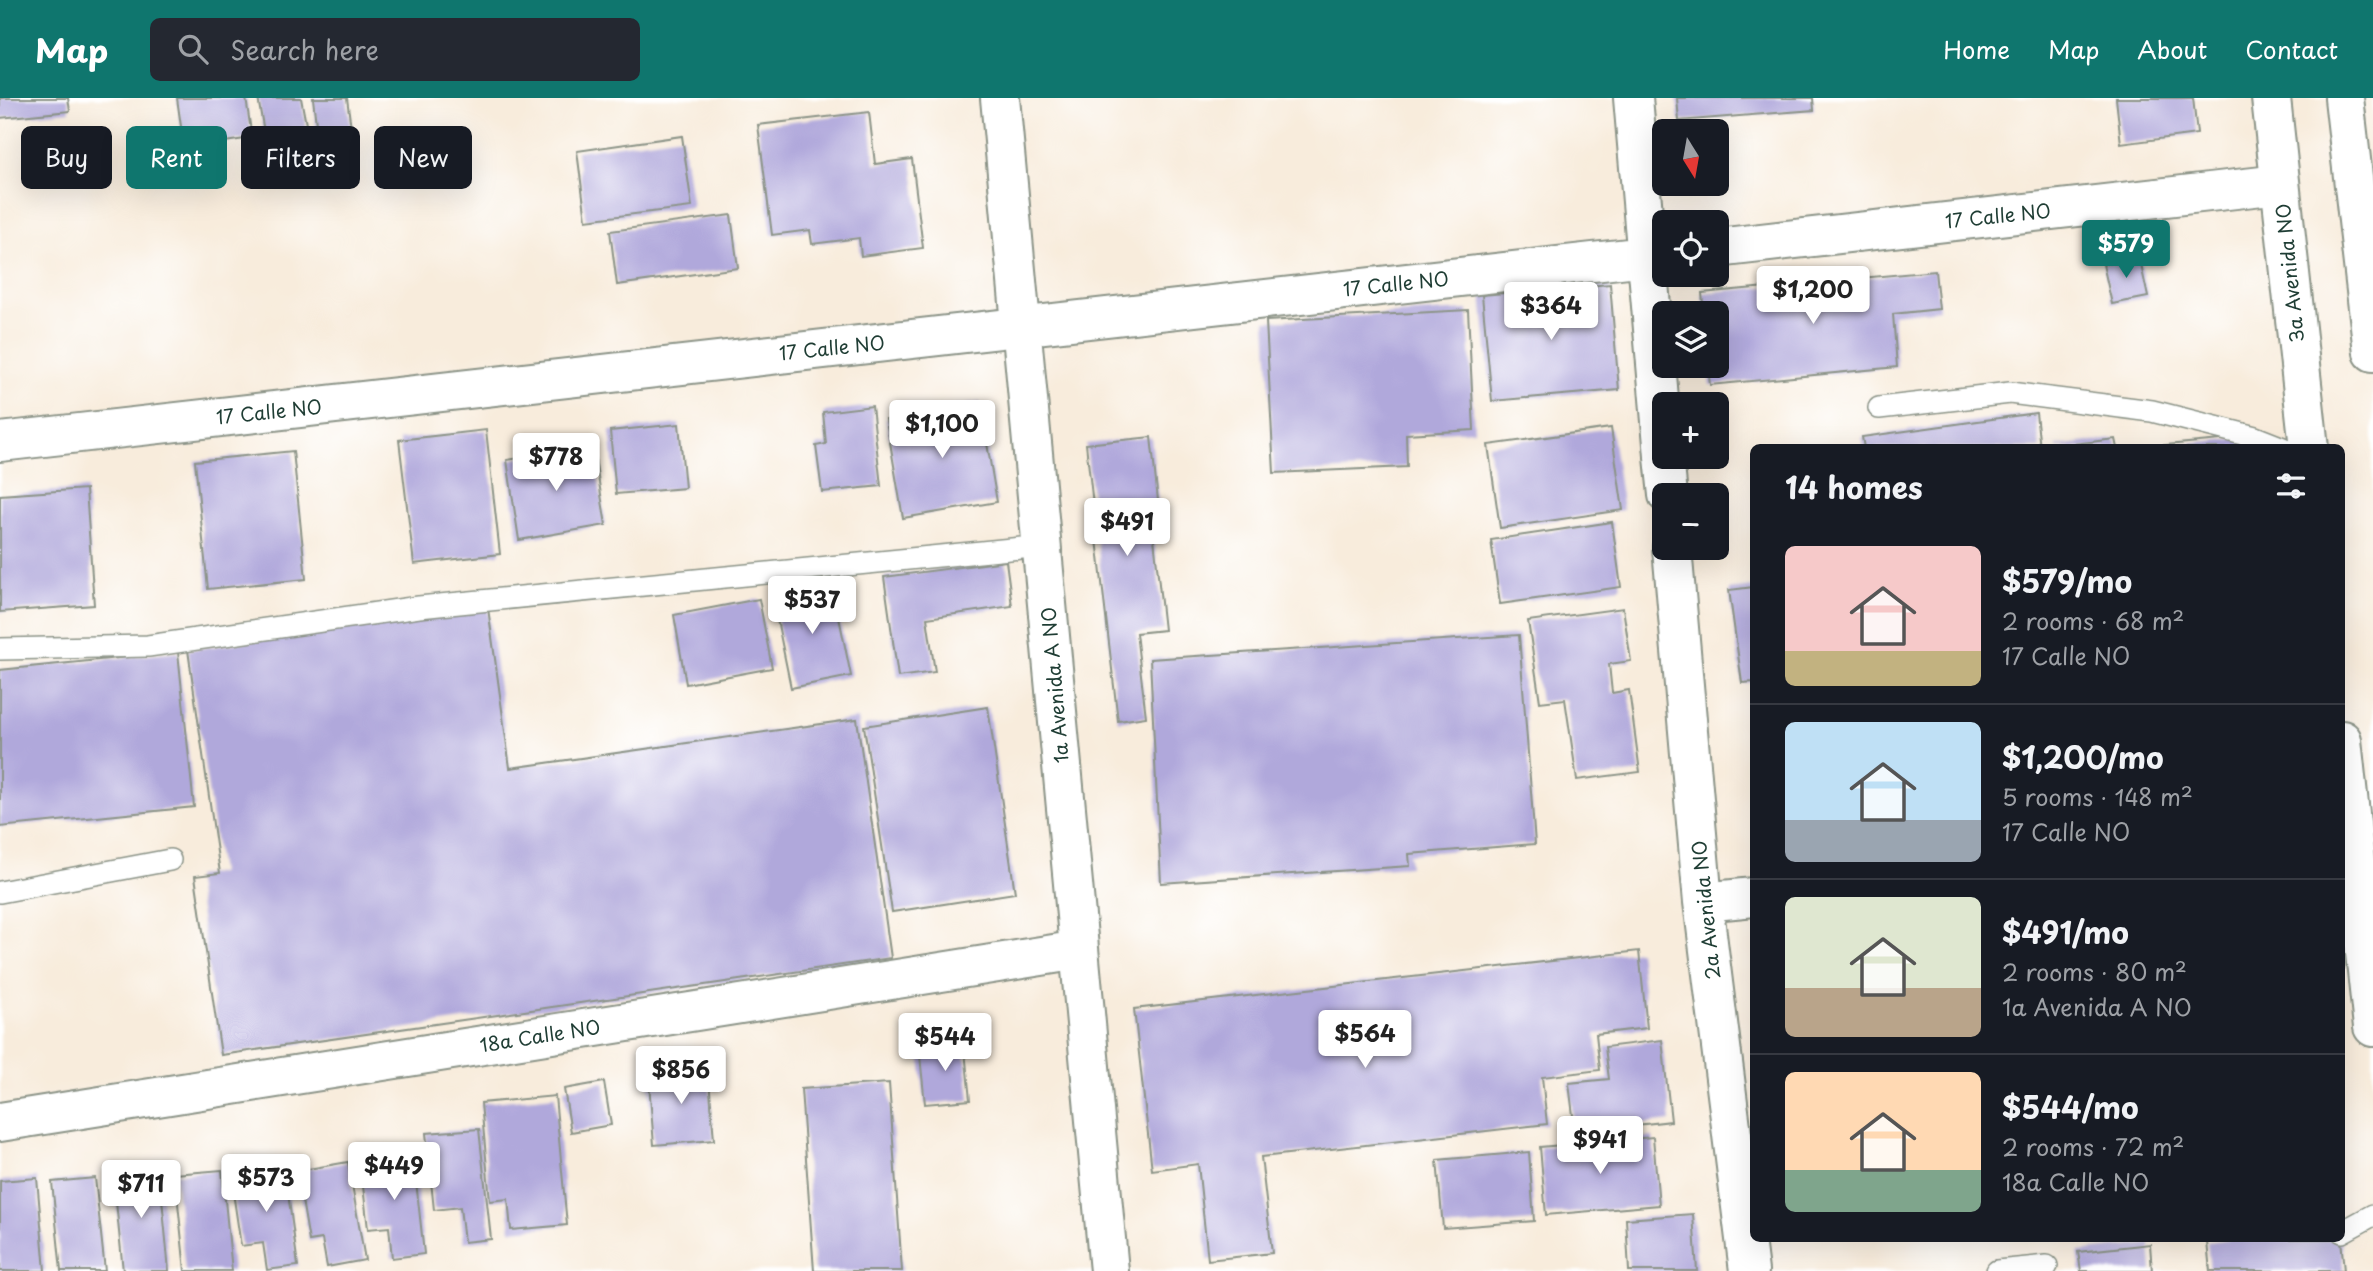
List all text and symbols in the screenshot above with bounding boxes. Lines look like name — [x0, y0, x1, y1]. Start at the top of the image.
search box — [150, 18, 640, 81]
text: Map — [35, 24, 108, 74]
icon: search — [174, 30, 212, 68]
text: Search here — [230, 30, 379, 69]
text: Home — [1943, 31, 2010, 67]
text: Map — [2048, 31, 2099, 67]
text: About — [2137, 31, 2207, 67]
text: Contact — [2245, 31, 2338, 67]
north arrow — [1652, 119, 1729, 196]
map controls — [1652, 119, 1729, 560]
chip: Buy — [21, 126, 112, 189]
chip: Rent — [126, 126, 227, 189]
chip: Filters — [241, 126, 360, 189]
chip: New — [374, 126, 472, 189]
street label: 17 Calle NO — [1944, 196, 2052, 234]
street label: 3a Avenida NO — [2268, 202, 2310, 344]
button: locate — [1652, 210, 1729, 287]
pin: $579 — [2085, 220, 2167, 280]
text: $579 — [2098, 225, 2154, 260]
street label: 17 Calle NO — [1342, 264, 1450, 302]
pin: $1,200 — [1756, 266, 1870, 326]
text: $1,200 — [1773, 271, 1853, 306]
pin: $364 — [1510, 282, 1592, 342]
text: $364 — [1520, 287, 1582, 322]
button: layers — [1652, 301, 1729, 378]
street label: 17 Calle NO — [778, 328, 886, 366]
street label: 17 Calle NO — [215, 392, 323, 430]
button: + — [1652, 392, 1729, 469]
pin: $1,100 — [885, 400, 999, 460]
text: $1,100 — [905, 405, 979, 440]
pin: $778 — [515, 434, 597, 493]
text: $778 — [529, 438, 583, 473]
text: 14 homes — [1785, 464, 1923, 509]
icon: filters — [2272, 467, 2310, 505]
button: − — [1652, 483, 1729, 560]
pin: $491 — [1086, 498, 1168, 558]
text: $491 — [1100, 503, 1154, 538]
text: $579/mo — [2002, 558, 2132, 603]
icon: home — [1841, 574, 1925, 658]
pin: $537 — [771, 576, 853, 636]
text: $537 — [784, 581, 840, 616]
text: 2 rooms · 68 m² — [2002, 603, 2184, 638]
street label: 1a Avenida A NO — [1033, 606, 1075, 764]
text: 17 Calle NO — [2002, 638, 2130, 673]
text: $1,200/mo — [2002, 734, 2164, 779]
icon: home — [1841, 750, 1925, 834]
text: 5 rooms · 148 m² — [2002, 779, 2193, 814]
text: 17 Calle NO — [2002, 814, 2130, 849]
street label: 2a Avenida NO — [1684, 839, 1726, 981]
text: $491/mo — [2002, 909, 2129, 954]
icon: home — [1841, 925, 1925, 1009]
text: 2 rooms · 80 m² — [2002, 954, 2187, 989]
text: 1a Avenida A NO — [2002, 989, 2192, 1024]
pin: $564 — [1324, 1010, 1406, 1070]
street label: 18a Calle NO — [478, 1012, 602, 1058]
pin: $544 — [904, 1014, 986, 1073]
text: $564 — [1334, 1015, 1396, 1050]
text: $544 — [915, 1018, 975, 1053]
pin: $856 — [640, 1046, 722, 1106]
text: $856 — [652, 1051, 710, 1086]
text: $544/mo — [2002, 1084, 2139, 1129]
icon: home — [1841, 1100, 1925, 1184]
pin: $941 — [1559, 1116, 1641, 1176]
text: $941 — [1573, 1121, 1627, 1156]
text: 2 rooms · 72 m² — [2002, 1129, 2184, 1164]
pin: $449 — [353, 1142, 435, 1202]
text: $449 — [364, 1147, 424, 1182]
pin: $573 — [225, 1154, 307, 1214]
text: $573 — [237, 1159, 295, 1194]
pin: $711 — [100, 1160, 182, 1220]
text: 18a Calle NO — [2002, 1164, 2149, 1199]
text: $711 — [118, 1165, 164, 1200]

